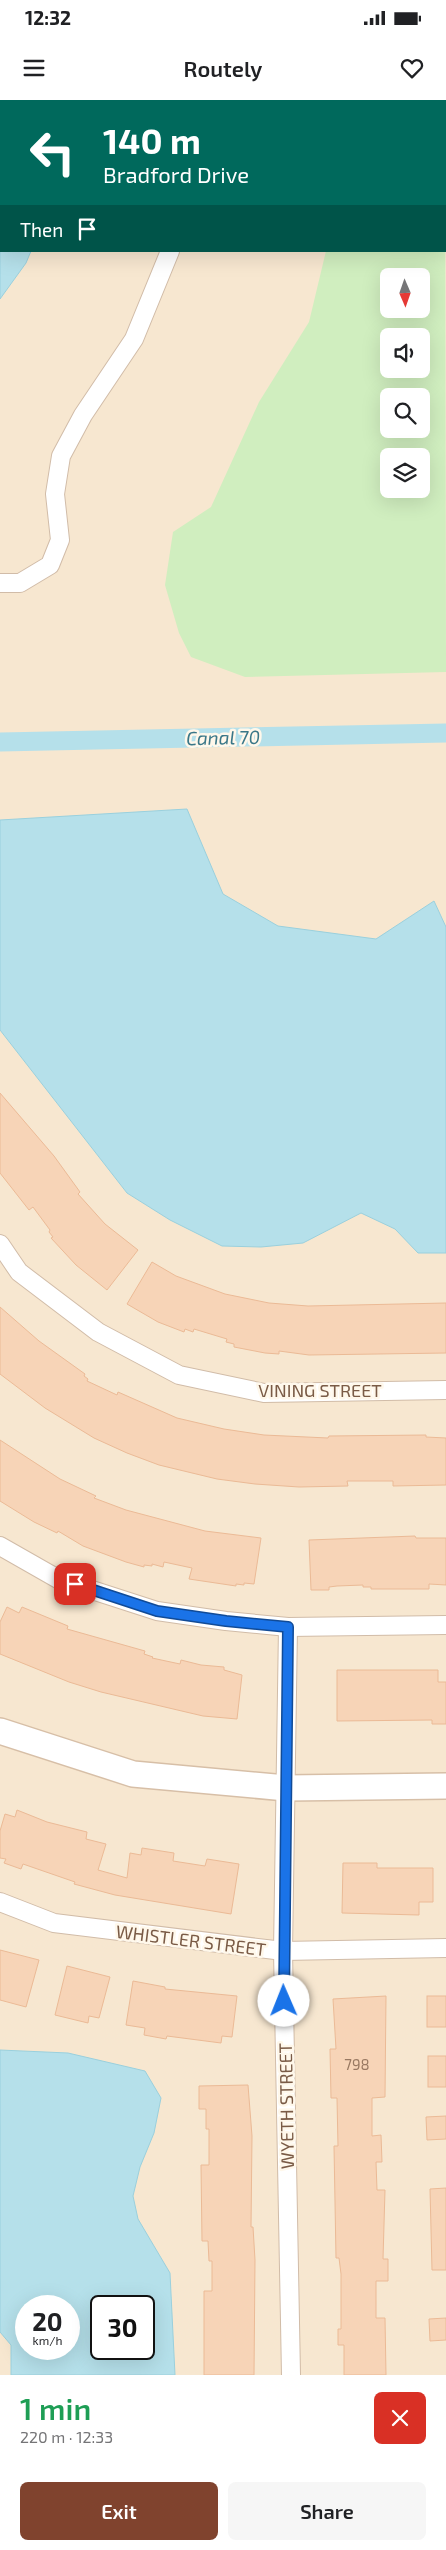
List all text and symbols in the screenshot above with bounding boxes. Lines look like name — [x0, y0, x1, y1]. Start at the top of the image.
text: 12:32 — [25, 6, 71, 29]
icon: menu — [20, 54, 48, 82]
icon: heart — [398, 54, 426, 82]
text: Routely — [184, 55, 262, 81]
text: 140 m — [103, 119, 201, 161]
icon: left — [20, 120, 85, 185]
text: Bradford Drive — [103, 161, 249, 187]
icon: arrive — [73, 215, 101, 243]
text: Then — [20, 218, 63, 241]
north arrow — [380, 268, 430, 318]
map controls — [380, 268, 430, 498]
button: sound — [380, 328, 430, 378]
button: search — [380, 388, 430, 438]
button: layers — [380, 448, 430, 498]
water label: Canal 70 — [186, 725, 260, 749]
street label: VINING STREET — [258, 1379, 382, 1401]
pin — [54, 1563, 96, 1605]
icon: arrive — [61, 1570, 89, 1598]
street label: WHISTLER STREET — [115, 1920, 268, 1960]
position arrow — [257, 1974, 309, 2026]
street label: WYETH STREET — [274, 2042, 298, 2169]
house number: 798 — [344, 2055, 370, 2073]
speed limit sign: 30 — [90, 2295, 155, 2360]
text: 20 — [32, 2306, 63, 2336]
text: km/h — [33, 2333, 62, 2347]
text: 1 min — [20, 2390, 91, 2426]
button: close — [374, 2392, 426, 2444]
text: 220 m · 12:33 — [20, 2427, 113, 2446]
button: Exit — [20, 2482, 218, 2540]
button: Share — [228, 2482, 426, 2540]

